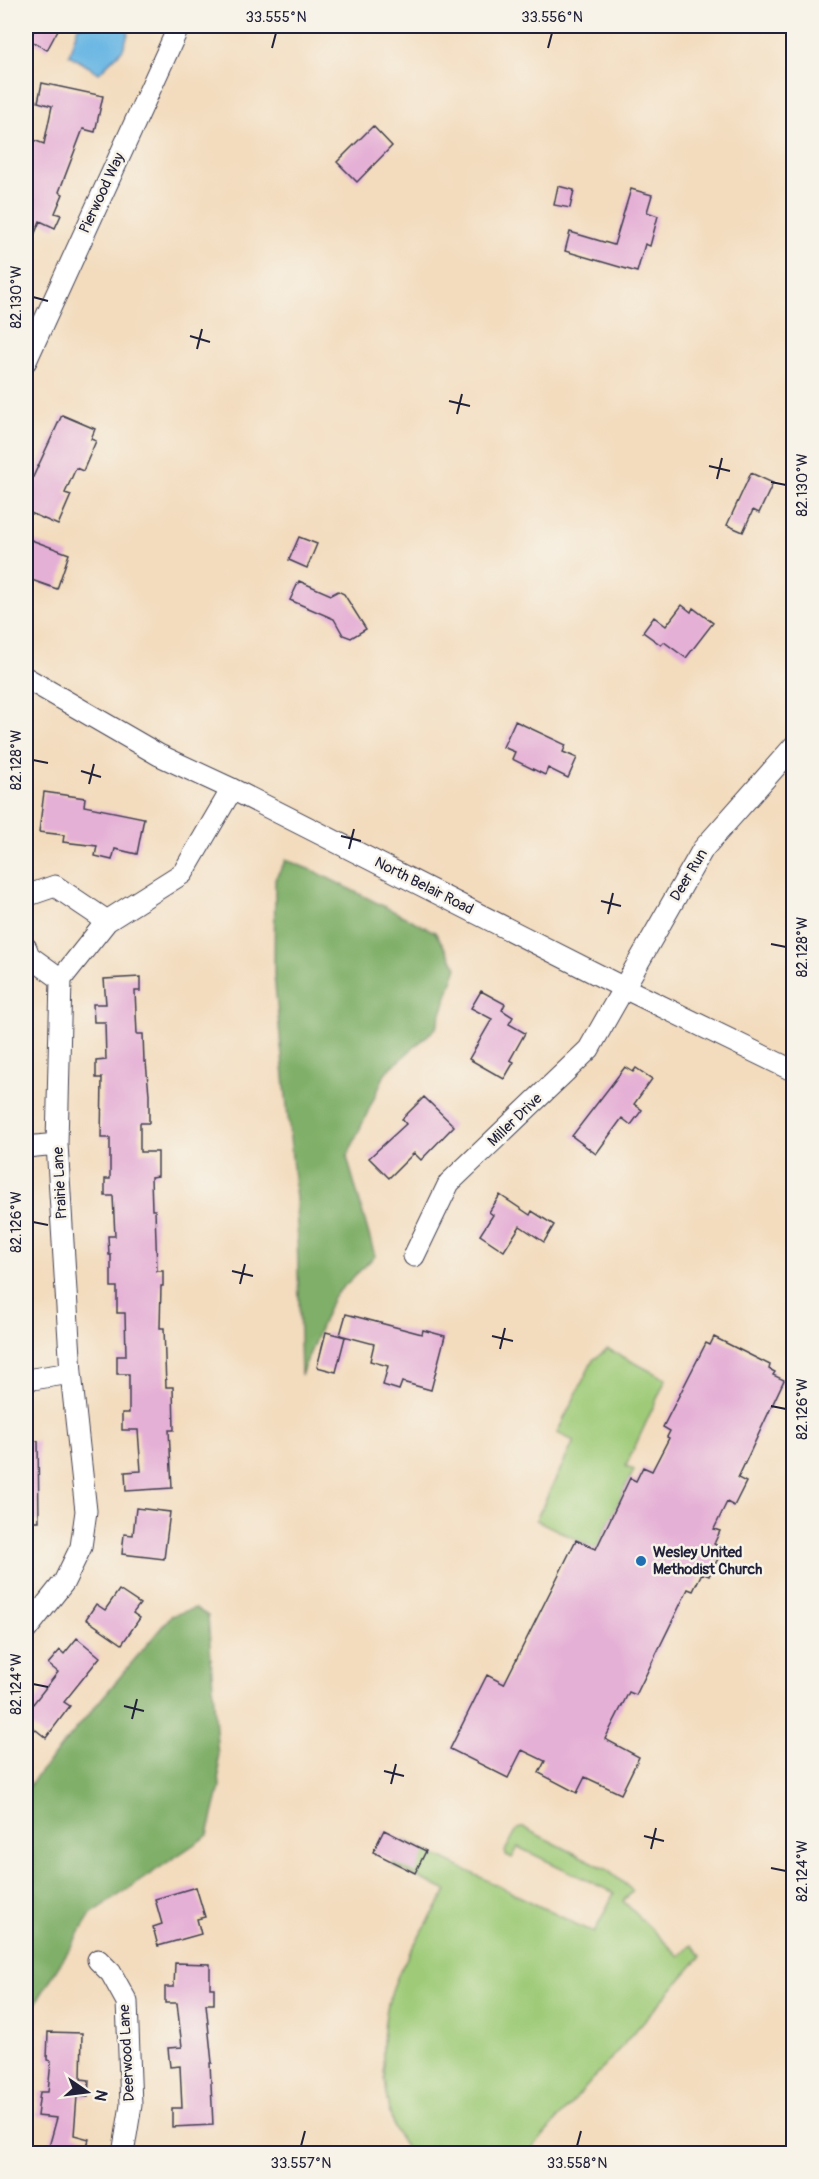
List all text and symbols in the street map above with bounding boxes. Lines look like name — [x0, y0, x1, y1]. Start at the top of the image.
text: 33.555°N — [245, 8, 307, 27]
text: 33.556°N — [521, 8, 583, 27]
street label: Pierwood Way — [75, 149, 129, 236]
text: 82.130°W — [7, 265, 26, 329]
text: 82.130°W — [793, 453, 812, 517]
text: 82.128°W — [7, 730, 26, 790]
street label: Deer Run — [666, 845, 712, 905]
street label: North Belair Road — [371, 853, 477, 919]
text: 82.128°W — [793, 917, 812, 977]
street label: Miller Drive — [484, 1089, 547, 1151]
street label: Prairie Lane — [49, 1146, 71, 1220]
text: 82.126°W — [7, 1191, 26, 1253]
text: 82.126°W — [793, 1378, 812, 1440]
place label: Wesley United Methodist Church — [653, 1543, 762, 1579]
marker: Wesley United Methodist Church — [634, 1554, 648, 1568]
text: 82.124°W — [7, 1653, 26, 1715]
text: 82.124°W — [793, 1840, 812, 1902]
street label: Deerwood Lane — [115, 2003, 139, 2102]
north arrow — [57, 2062, 117, 2122]
text: N — [90, 2088, 112, 2103]
text: 33.557°N — [271, 2154, 331, 2173]
text: 33.558°N — [547, 2154, 607, 2173]

